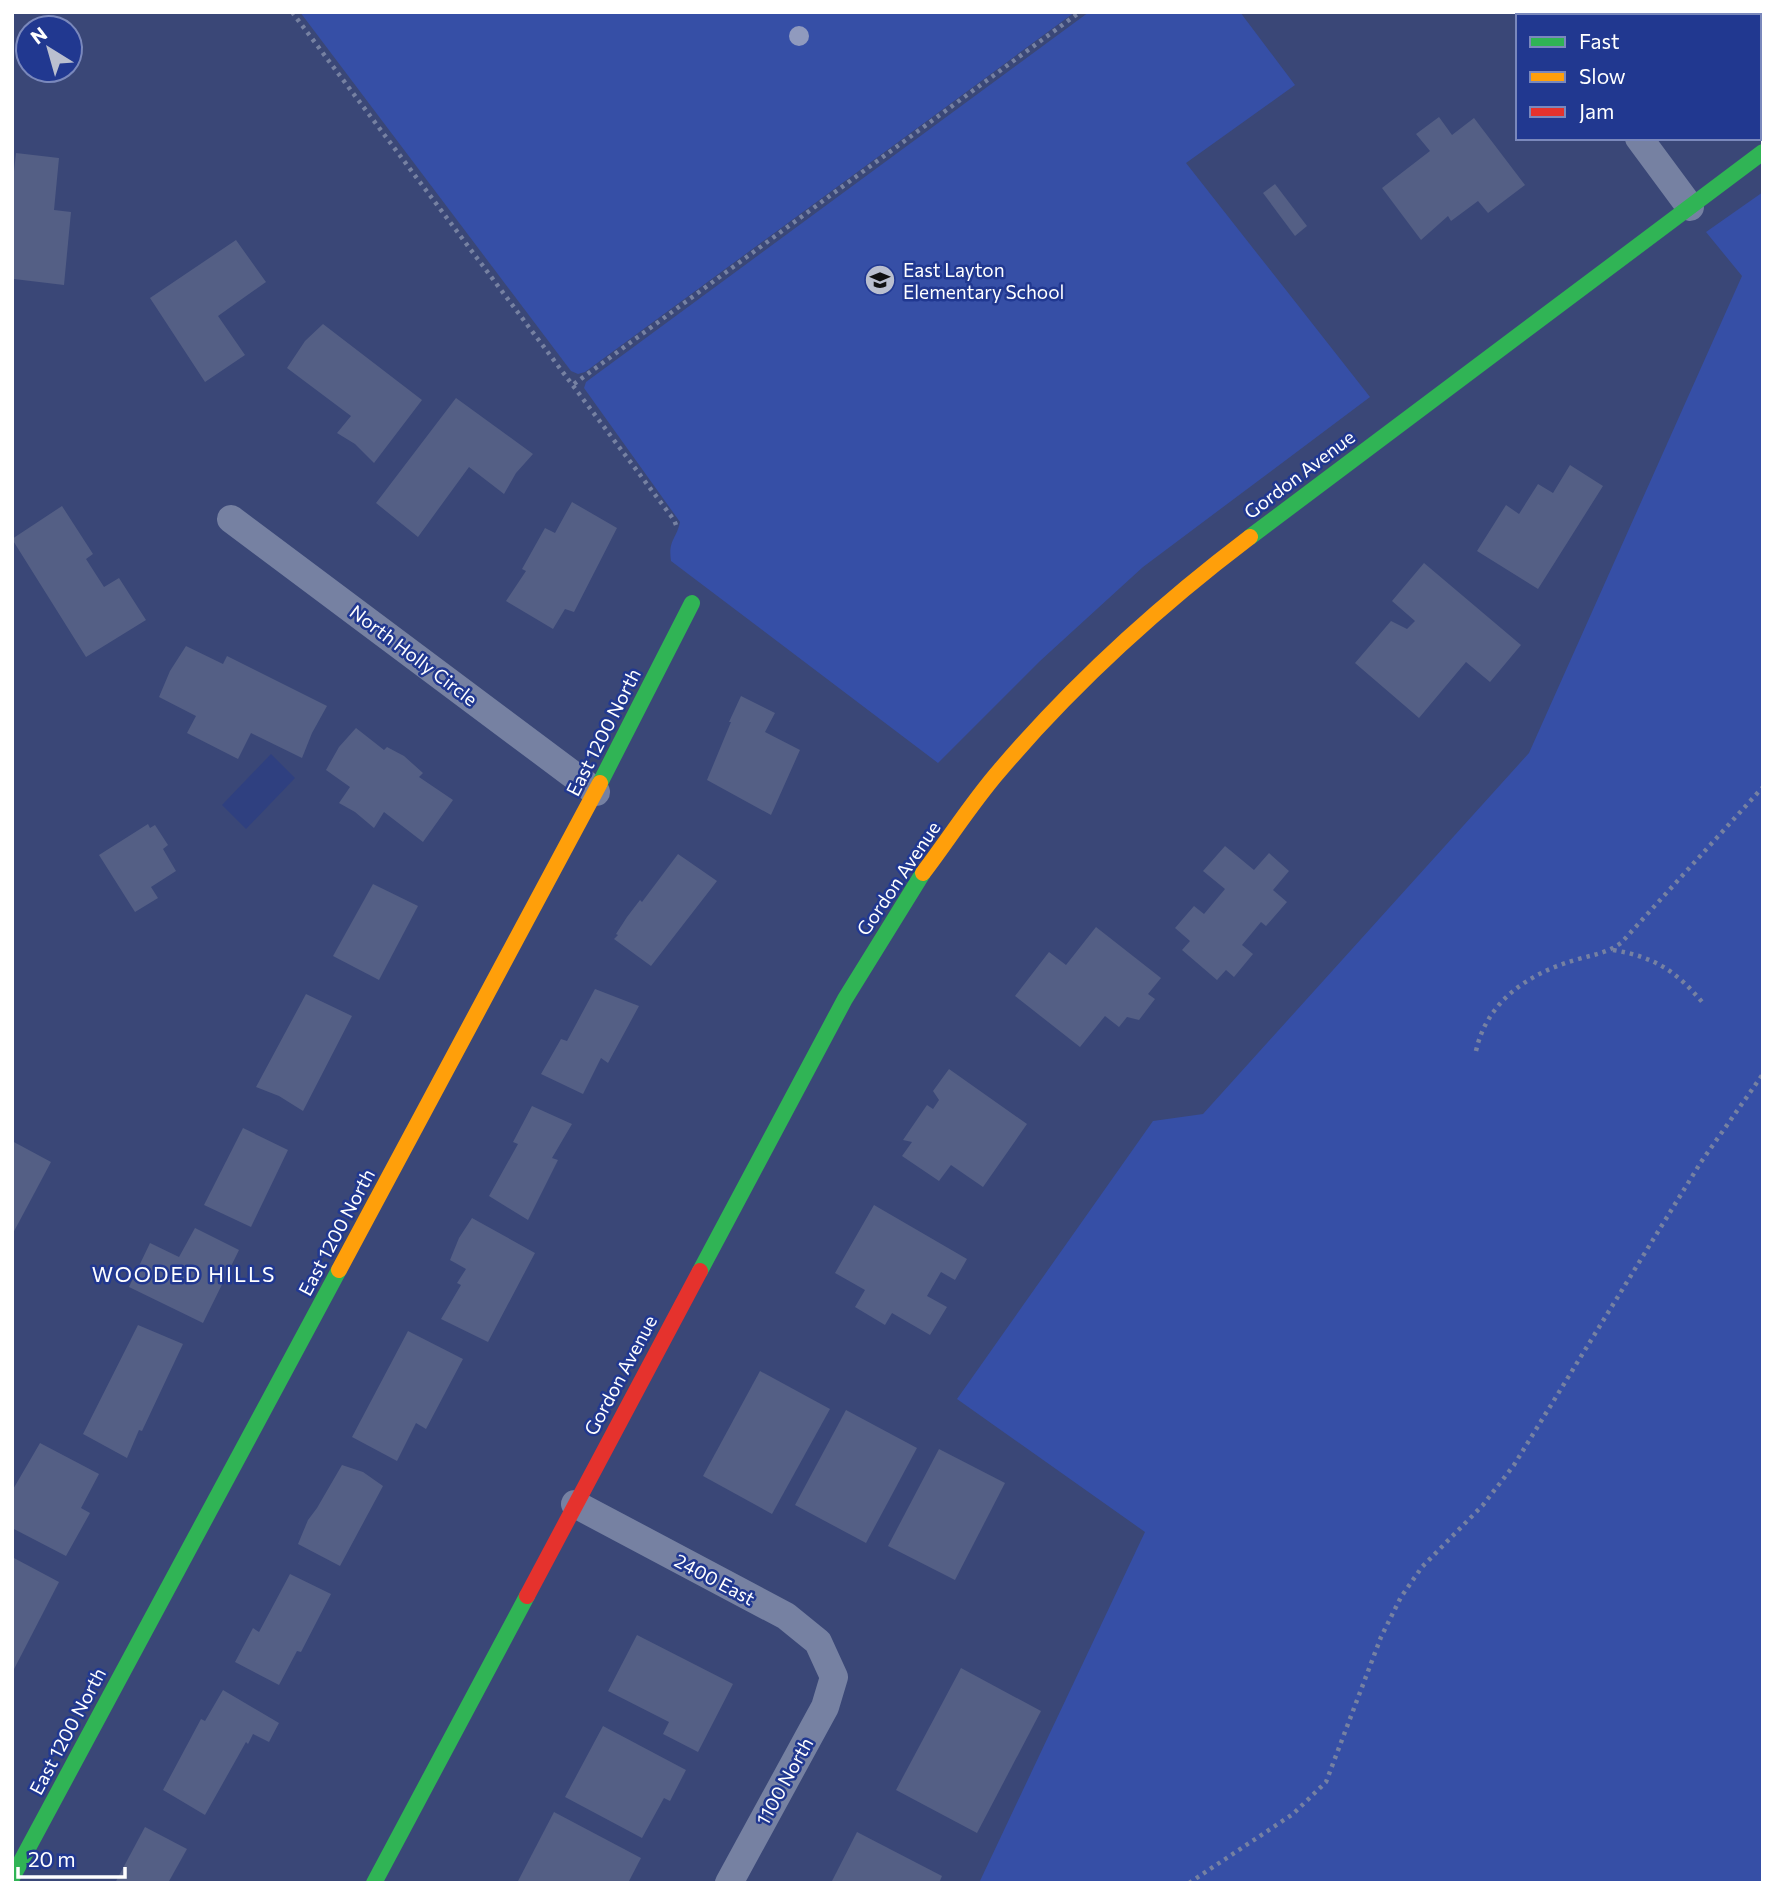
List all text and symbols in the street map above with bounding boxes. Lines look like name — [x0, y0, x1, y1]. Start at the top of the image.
north arrow — [14, 14, 84, 84]
legend — [1516, 14, 1761, 140]
text: N — [26, 22, 51, 49]
text: Fast — [1579, 28, 1620, 53]
text: Slow — [1579, 63, 1626, 88]
text: Jam — [1579, 98, 1614, 123]
place label: East Layton Elementary School — [903, 258, 1064, 303]
school or university icon: East Layton Elementary School — [863, 263, 897, 297]
street label: Gordon Avenue — [1239, 425, 1359, 523]
street label: North Holly Circle — [346, 600, 482, 710]
street label: East 1200 North — [561, 664, 645, 800]
street label: Gordon Avenue — [851, 817, 945, 939]
street label: East 1200 North — [293, 1165, 379, 1299]
district label: WOODED HILLS — [92, 1261, 276, 1286]
street label: Gordon Avenue — [579, 1311, 661, 1439]
street label: 2400 East — [671, 1548, 759, 1610]
street label: East 1200 North — [24, 1664, 110, 1798]
street label: 1100 North — [751, 1733, 817, 1829]
scale bar — [18, 1836, 124, 1880]
text: 20 m — [28, 1846, 76, 1871]

